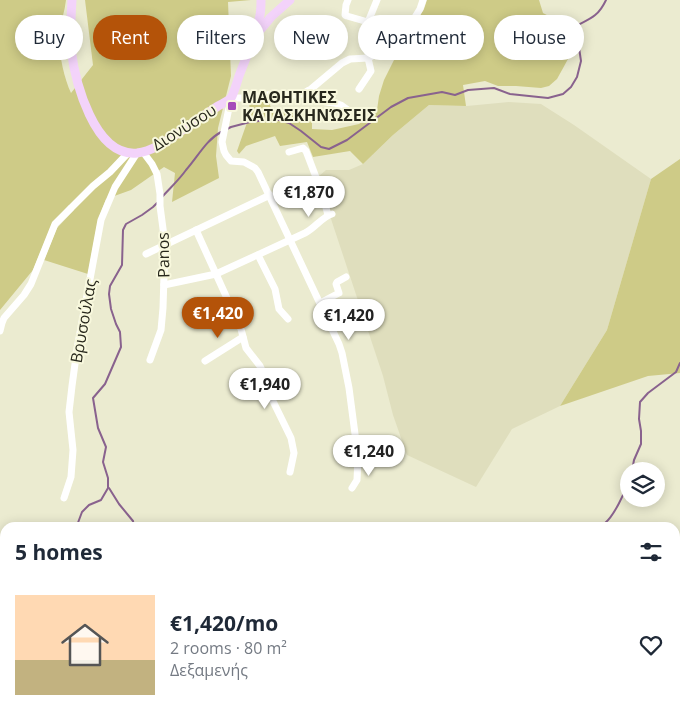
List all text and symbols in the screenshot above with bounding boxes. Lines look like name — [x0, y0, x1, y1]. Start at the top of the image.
chip: Buy — [15, 15, 83, 60]
chip: Rent — [93, 15, 167, 60]
chip: Filters — [177, 15, 264, 60]
chip: New — [274, 15, 348, 60]
chip: Apartment — [358, 15, 484, 60]
chip: House — [494, 15, 584, 60]
place label: ΜΑΘΗΤΙΚΕΣ ΚΑΤΑΣΚΗΝΏΣΕΙΣ — [242, 86, 376, 126]
street label: Διονύσου — [148, 99, 220, 155]
marker: ΜΑΘΗΤΙΚΕΣ ΚΑΤΑΣΚΗΝΏΣΕΙΣ — [226, 100, 238, 112]
pin: €1,870 — [268, 176, 350, 218]
text: €1,870 — [284, 181, 334, 203]
street label: Panos — [152, 232, 174, 278]
street label: Βρυσούλας — [65, 277, 101, 365]
pin: €1,420 — [177, 296, 259, 339]
pin: €1,420 — [308, 298, 390, 341]
text: €1,420 — [193, 302, 243, 324]
text: €1,420 — [324, 304, 374, 326]
pin: €1,940 — [224, 368, 306, 410]
text: €1,940 — [240, 373, 290, 395]
pin: €1,240 — [328, 434, 410, 477]
text: €1,240 — [344, 440, 394, 462]
map controls — [620, 462, 665, 507]
button: layers — [620, 462, 665, 507]
text: 5 homes — [15, 538, 103, 566]
icon: filters — [637, 538, 665, 566]
text: €1,420/mo — [170, 609, 278, 637]
icon: home — [55, 615, 115, 675]
icon: heart — [637, 631, 665, 659]
text: 2 rooms · 80 m² — [170, 637, 287, 659]
text: Δεξαμενής — [170, 659, 248, 681]

